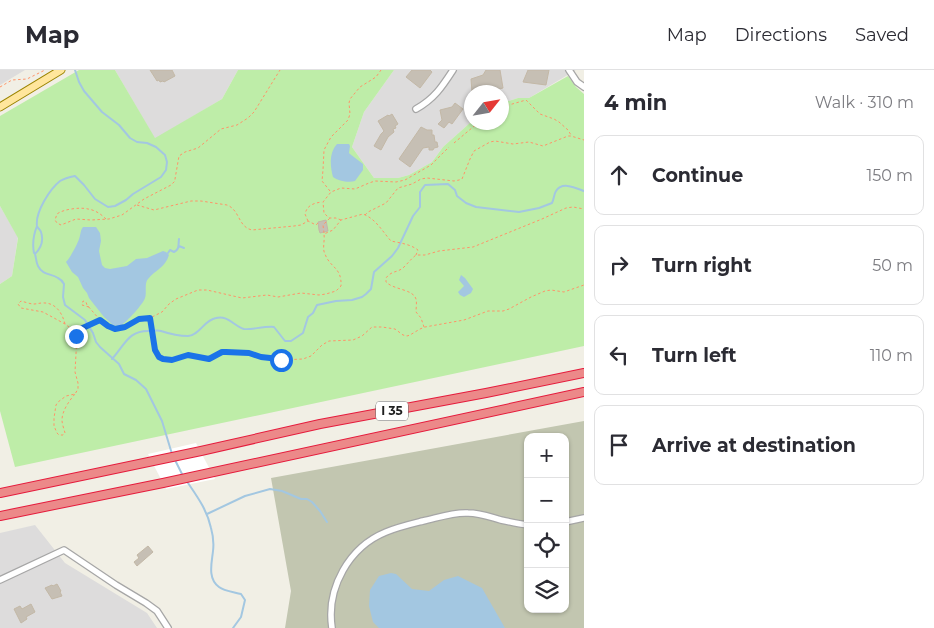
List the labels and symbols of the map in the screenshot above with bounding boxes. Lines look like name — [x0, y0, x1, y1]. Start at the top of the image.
north arrow — [464, 85, 509, 130]
route end — [65, 325, 88, 348]
route start — [270, 349, 293, 372]
road number: I 35 — [376, 402, 408, 421]

